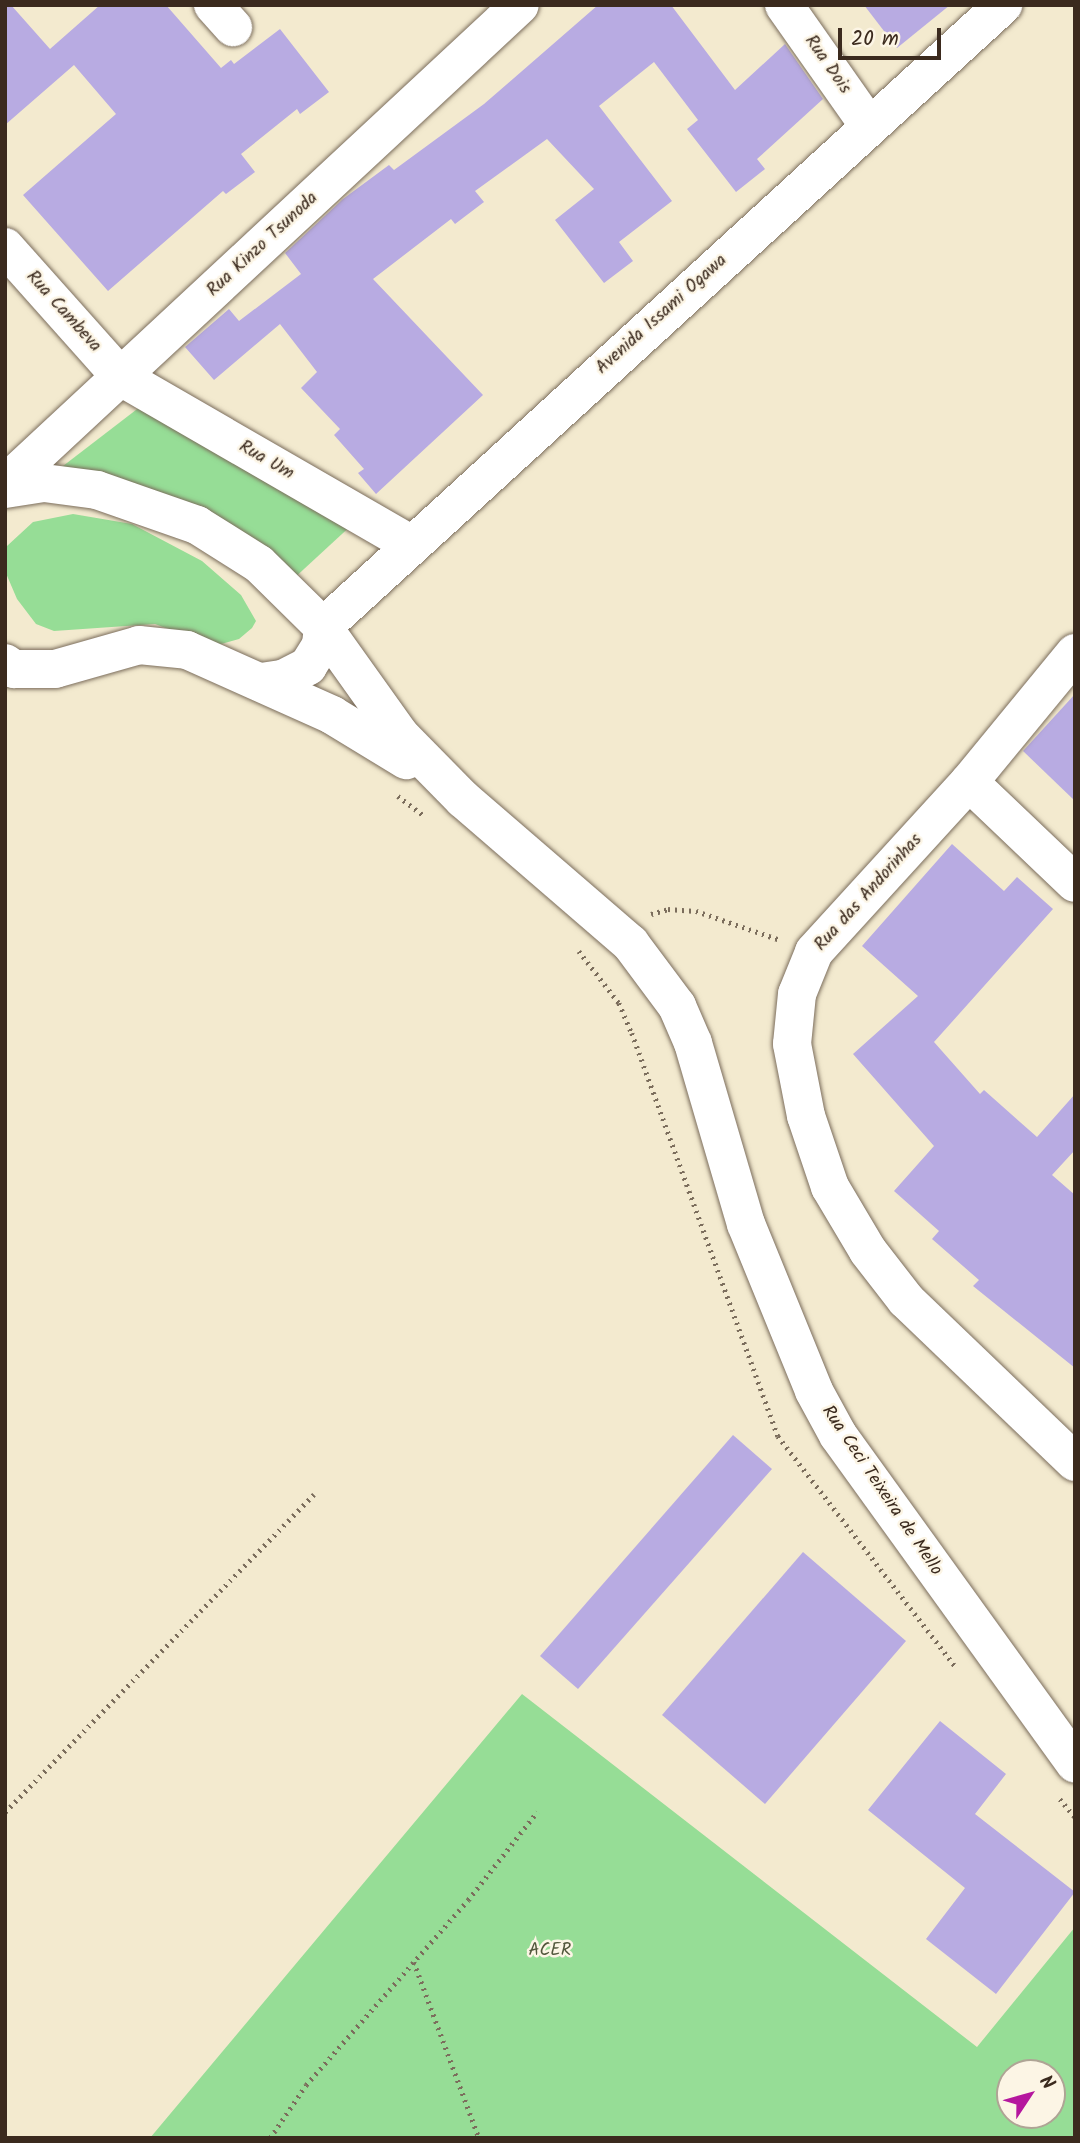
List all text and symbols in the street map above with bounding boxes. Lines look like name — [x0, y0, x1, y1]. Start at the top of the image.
scale bar — [842, 14, 945, 58]
text: 20 m — [851, 23, 899, 56]
street label: Rua Dois — [799, 32, 855, 98]
street label: Rua Kinzo Tsunoda — [203, 188, 323, 302]
street label: Avenida Issami Ogawa — [592, 250, 732, 380]
street label: Rua Cambeva — [21, 267, 105, 357]
street label: Rua Um — [235, 437, 297, 485]
street label: Rua das Andorinhas — [811, 830, 927, 956]
street label: Rua Ceci Teixeira de Mello — [816, 1402, 946, 1580]
park label: ACER — [529, 1940, 571, 1962]
north arrow — [996, 2059, 1066, 2129]
text: N — [1031, 2069, 1062, 2097]

